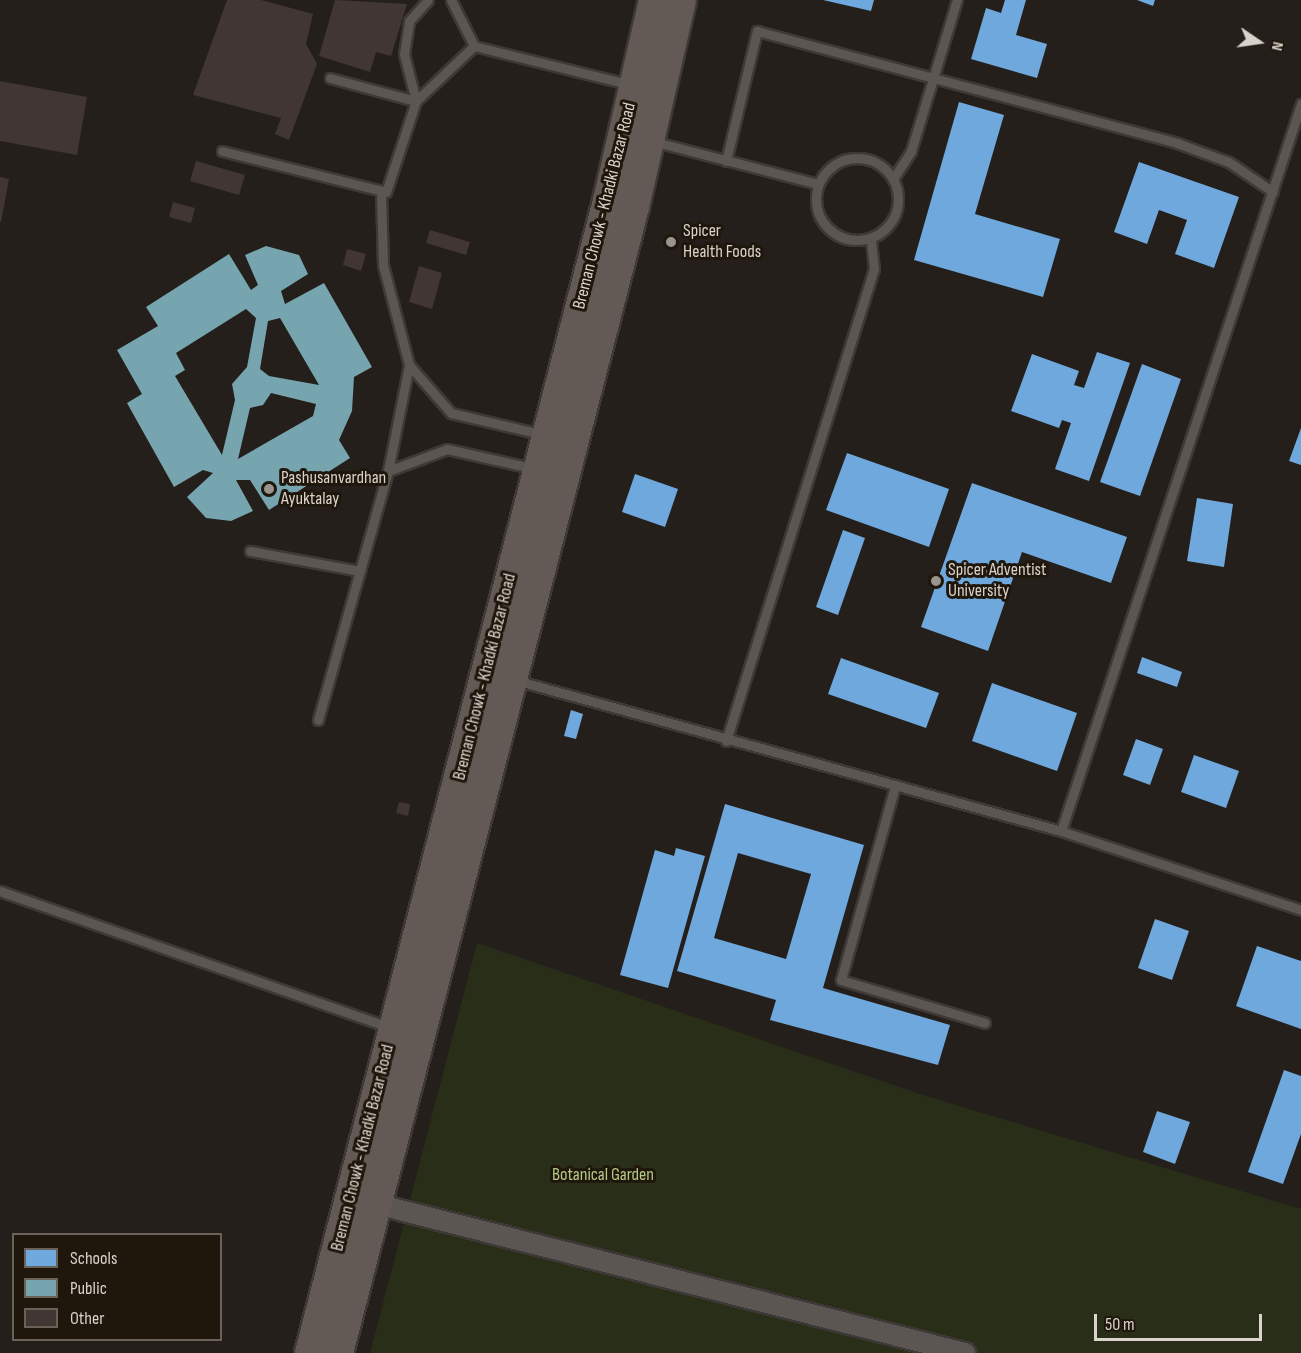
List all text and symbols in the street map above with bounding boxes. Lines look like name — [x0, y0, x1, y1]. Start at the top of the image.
north arrow — [1229, 12, 1289, 72]
text: N — [1267, 40, 1287, 52]
street label: Breman Chowk - Khadki Bazar Road — [569, 100, 641, 312]
place label: Spicer Health Foods — [683, 221, 761, 264]
marker: Spicer Health Foods — [664, 235, 678, 249]
place label: Pashusanvardhan Ayuktalay — [281, 468, 386, 510]
marker: Pashusanvardhan Ayuktalay — [262, 482, 276, 496]
place label: Spicer Adventist University — [948, 560, 1047, 602]
street label: Breman Chowk - Khadki Bazar Road — [449, 571, 521, 783]
marker: Spicer Adventist University — [929, 574, 943, 588]
street label: Breman Chowk - Khadki Bazar Road — [327, 1042, 399, 1254]
park label: Botanical Garden — [552, 1164, 654, 1186]
legend — [12, 1233, 222, 1341]
text: Schools — [70, 1248, 117, 1269]
text: Public — [70, 1278, 107, 1299]
scale bar — [1097, 1302, 1265, 1340]
text: Other — [70, 1308, 104, 1329]
text: 50 m — [1105, 1314, 1135, 1335]

